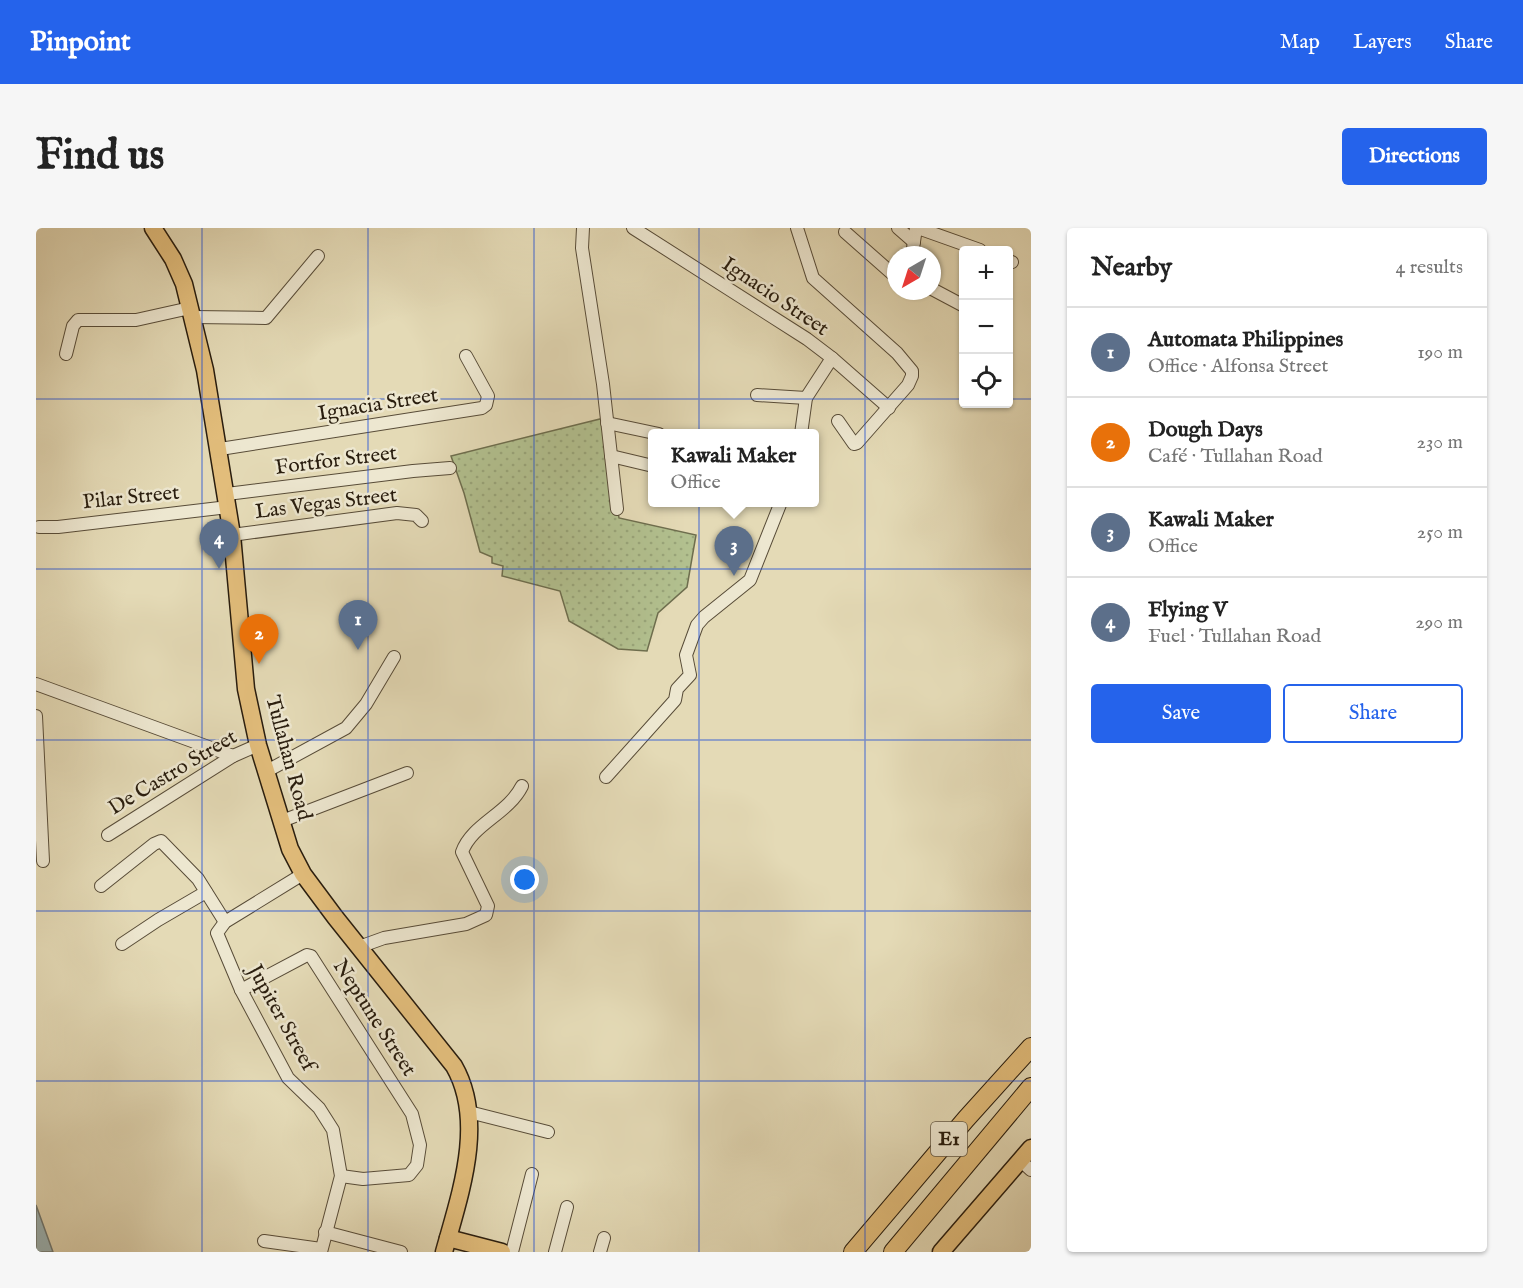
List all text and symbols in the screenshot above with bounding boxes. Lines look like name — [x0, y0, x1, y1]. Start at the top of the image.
text: Pinpoint — [30, 25, 131, 60]
text: Map — [1280, 29, 1320, 56]
text: Layers — [1353, 29, 1412, 56]
text: Share — [1445, 29, 1493, 56]
button: Directions — [1342, 128, 1487, 185]
text: Find us — [36, 130, 164, 183]
north arrow — [887, 246, 941, 300]
map controls — [959, 246, 1013, 408]
button: + — [959, 246, 1013, 300]
street label: Ignacio Street — [716, 251, 834, 343]
text: Nearby — [1091, 251, 1172, 284]
text: 4 results — [1396, 255, 1463, 280]
button: − — [959, 300, 1013, 354]
text: Automata Philippines — [1148, 326, 1343, 354]
text: 1 — [1107, 340, 1114, 365]
text: 190 m — [1417, 340, 1463, 365]
button: locate — [959, 354, 1013, 408]
text: Office · Alfonsa Street — [1148, 354, 1328, 379]
street label: Ignacia Street — [316, 382, 440, 428]
text: Dough Days — [1148, 416, 1263, 444]
popup — [648, 429, 819, 507]
text: 2 — [1106, 430, 1115, 455]
text: 230 m — [1417, 430, 1463, 455]
street label: Fortfor Street — [274, 440, 398, 482]
text: Kawali Maker — [671, 442, 796, 470]
text: Café · Tullahan Road — [1148, 444, 1323, 469]
text: Office — [671, 470, 721, 495]
street label: Pilar Street — [81, 480, 181, 516]
street label: Las Vegas Street — [253, 482, 399, 526]
text: Kawali Maker — [1148, 506, 1274, 534]
pin: 4 — [200, 520, 238, 569]
text: 3 — [1107, 520, 1114, 545]
text: 250 m — [1417, 520, 1463, 545]
pin: 3 — [714, 526, 754, 576]
text: Office — [1148, 534, 1198, 559]
text: Flying V — [1148, 596, 1227, 624]
pin: 1 — [338, 600, 378, 650]
text: 4 — [1106, 610, 1115, 635]
text: 290 m — [1415, 610, 1463, 635]
pin: 2 — [240, 614, 278, 664]
text: Fuel · Tullahan Road — [1148, 624, 1321, 649]
button: Save — [1091, 684, 1271, 743]
button: Share — [1283, 684, 1463, 743]
street label: Tullahan Road — [258, 692, 318, 824]
street label: De Castro Street — [104, 724, 242, 822]
your location — [510, 865, 539, 894]
street label: Neptune Street — [326, 954, 422, 1082]
street label: Jupiter Streef — [240, 958, 323, 1079]
road number: E1 — [931, 1122, 967, 1156]

